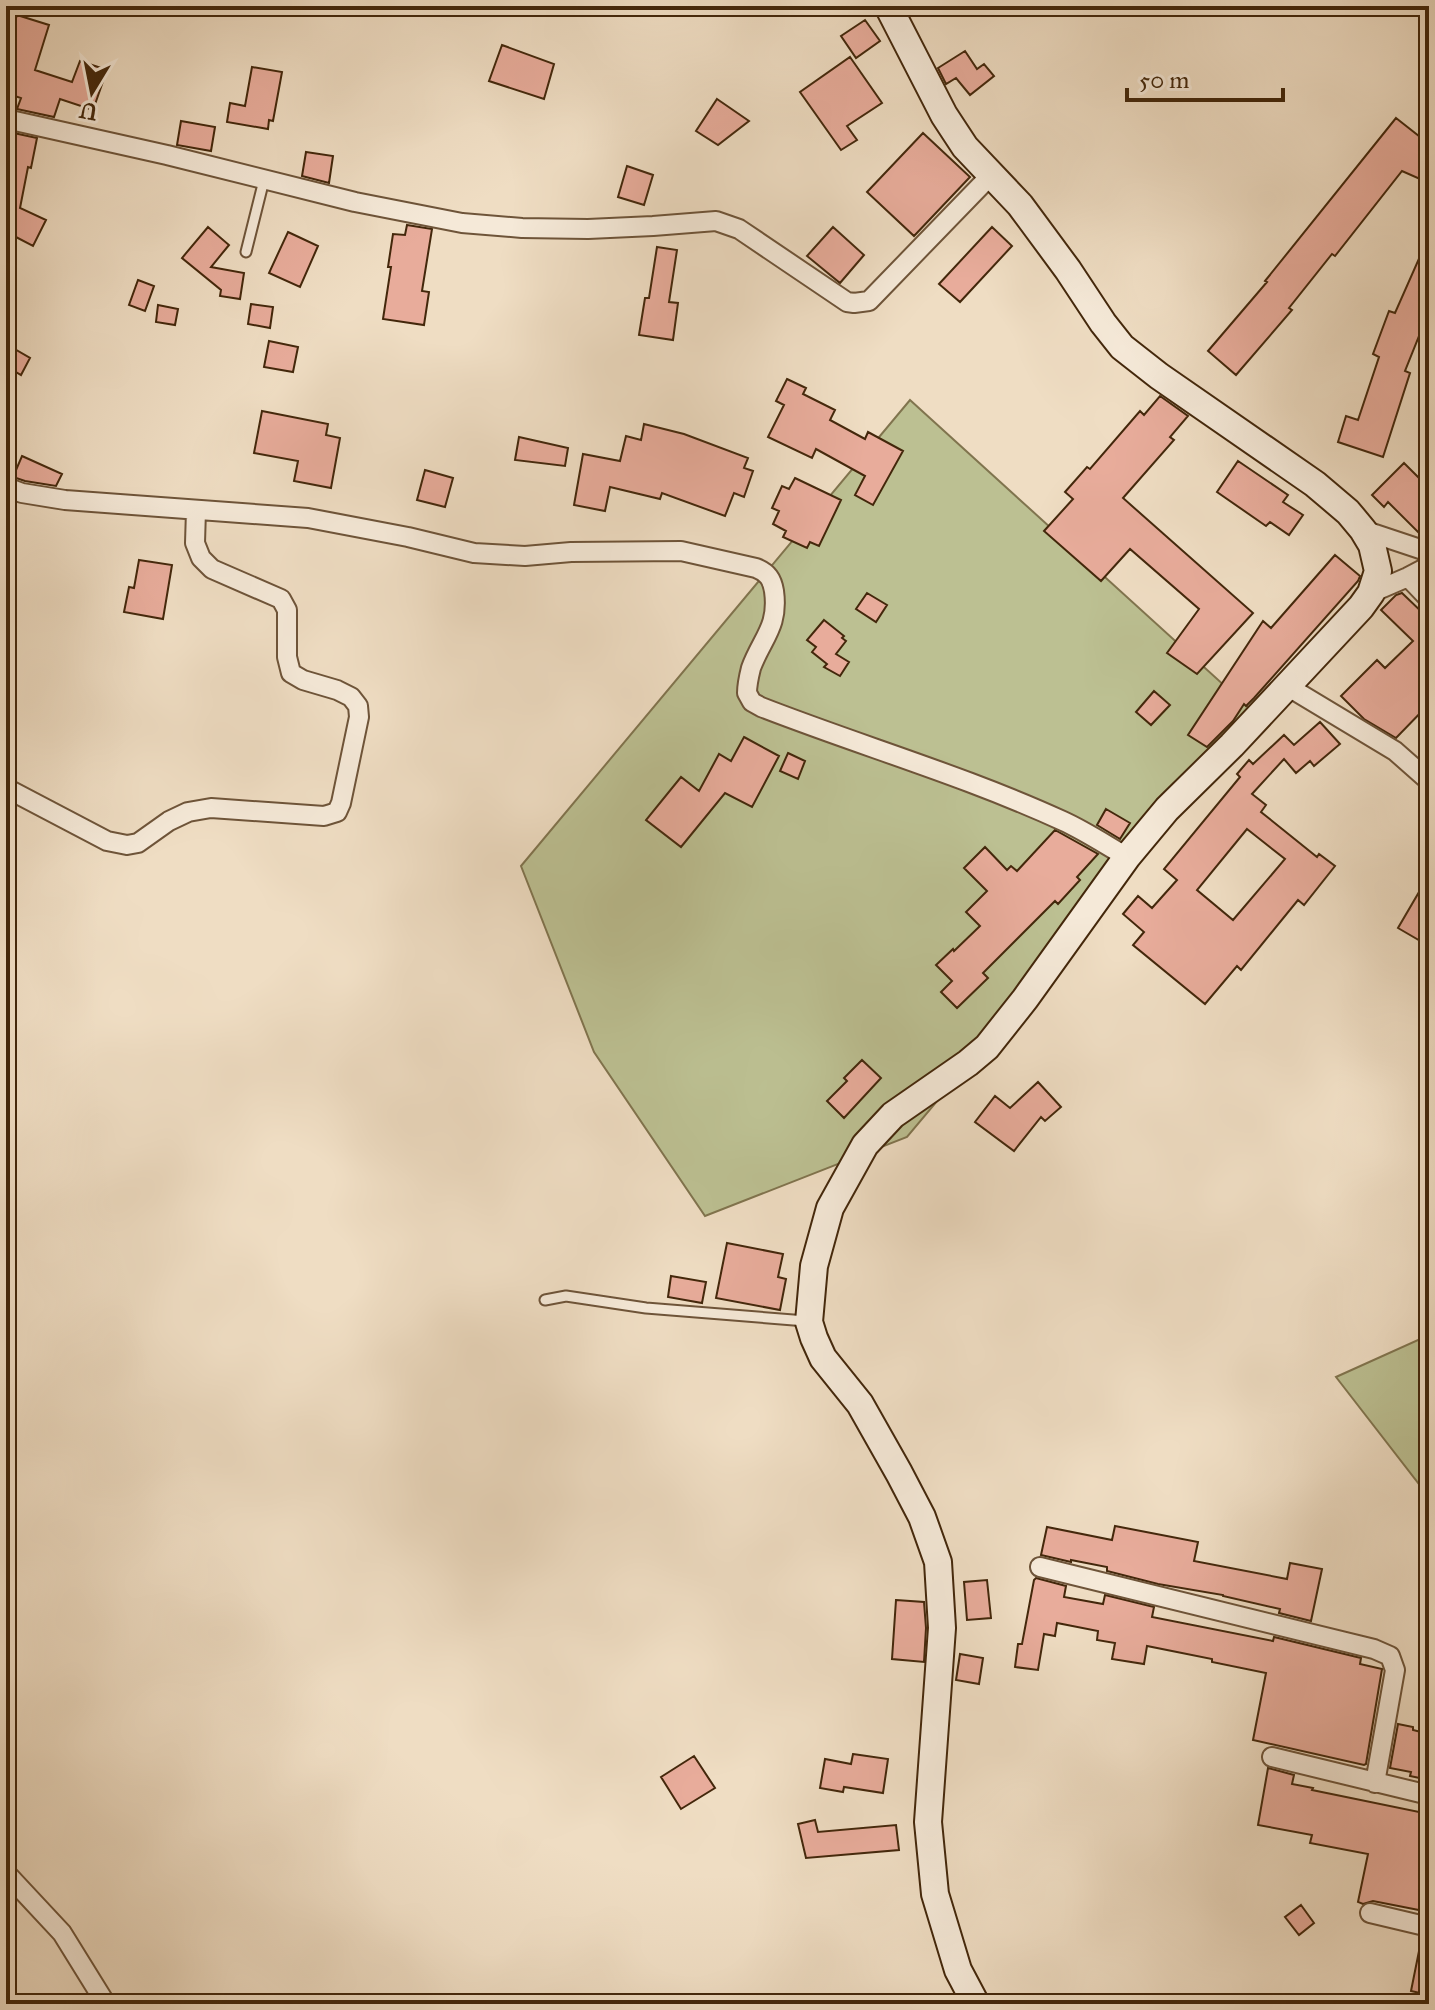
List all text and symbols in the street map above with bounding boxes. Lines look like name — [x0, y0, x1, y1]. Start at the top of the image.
north arrow — [52, 52, 132, 132]
scale bar — [1127, 52, 1283, 102]
text: 50 m — [1139, 65, 1189, 95]
text: U — [77, 96, 100, 126]

